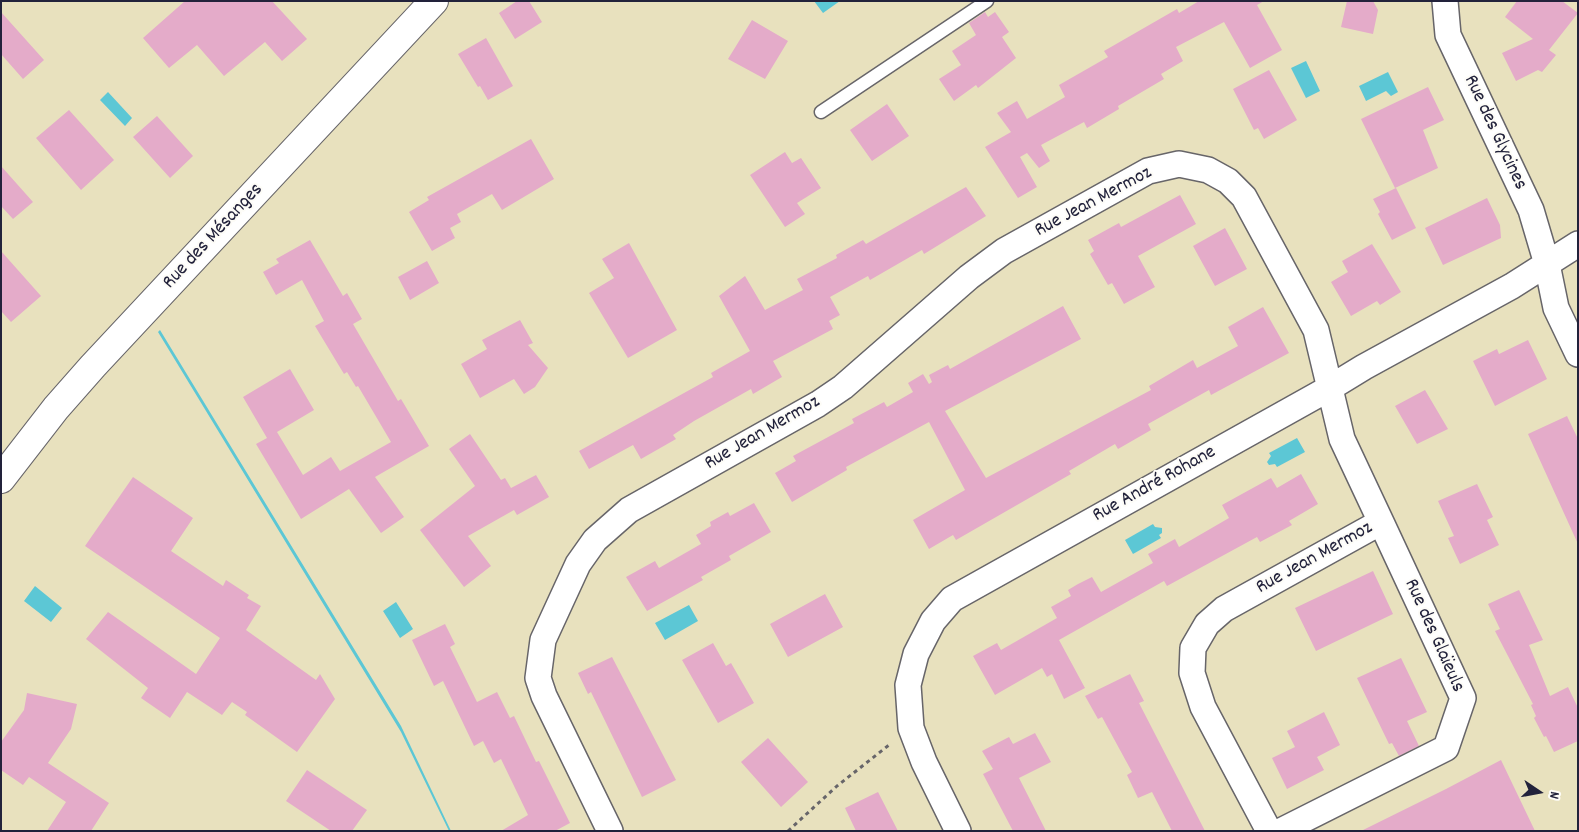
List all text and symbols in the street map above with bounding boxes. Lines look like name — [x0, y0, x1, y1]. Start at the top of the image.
street label: Rue des Glycines — [1457, 72, 1531, 194]
street label: Rue Jean Mermoz — [1031, 162, 1157, 244]
street label: Rue des Mésanges — [159, 179, 269, 295]
street label: Rue Jean Mermoz — [701, 391, 825, 477]
street label: Rue André Rohane — [1089, 441, 1221, 529]
street label: Rue Jean Mermoz — [1253, 517, 1377, 601]
street label: Rue des Glaïeuls — [1397, 576, 1469, 696]
north arrow — [1514, 767, 1564, 817]
text: N — [1543, 790, 1564, 801]

